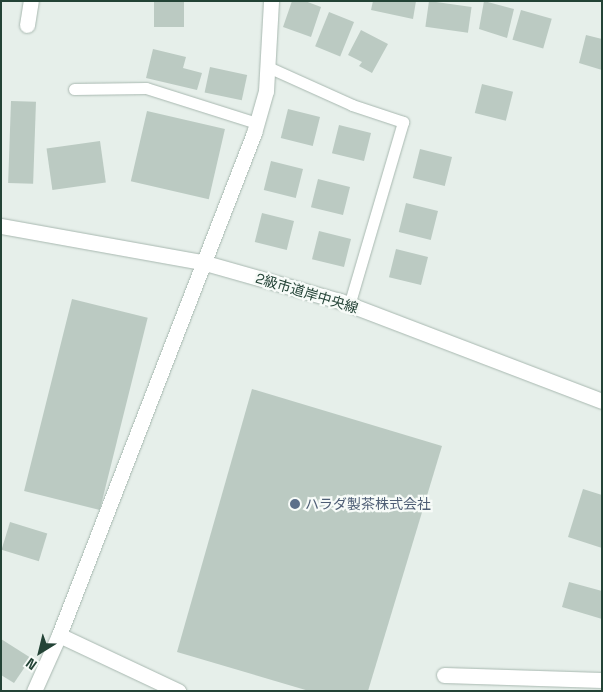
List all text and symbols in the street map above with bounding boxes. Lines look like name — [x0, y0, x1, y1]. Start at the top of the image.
street label: 2級市道岸中央線 — [254, 269, 360, 317]
place label: ハラダ製茶株式会社 — [305, 496, 431, 512]
marker: ハラダ製茶株式会社 — [289, 498, 301, 510]
north arrow — [15, 627, 65, 677]
text: N — [22, 654, 40, 674]

